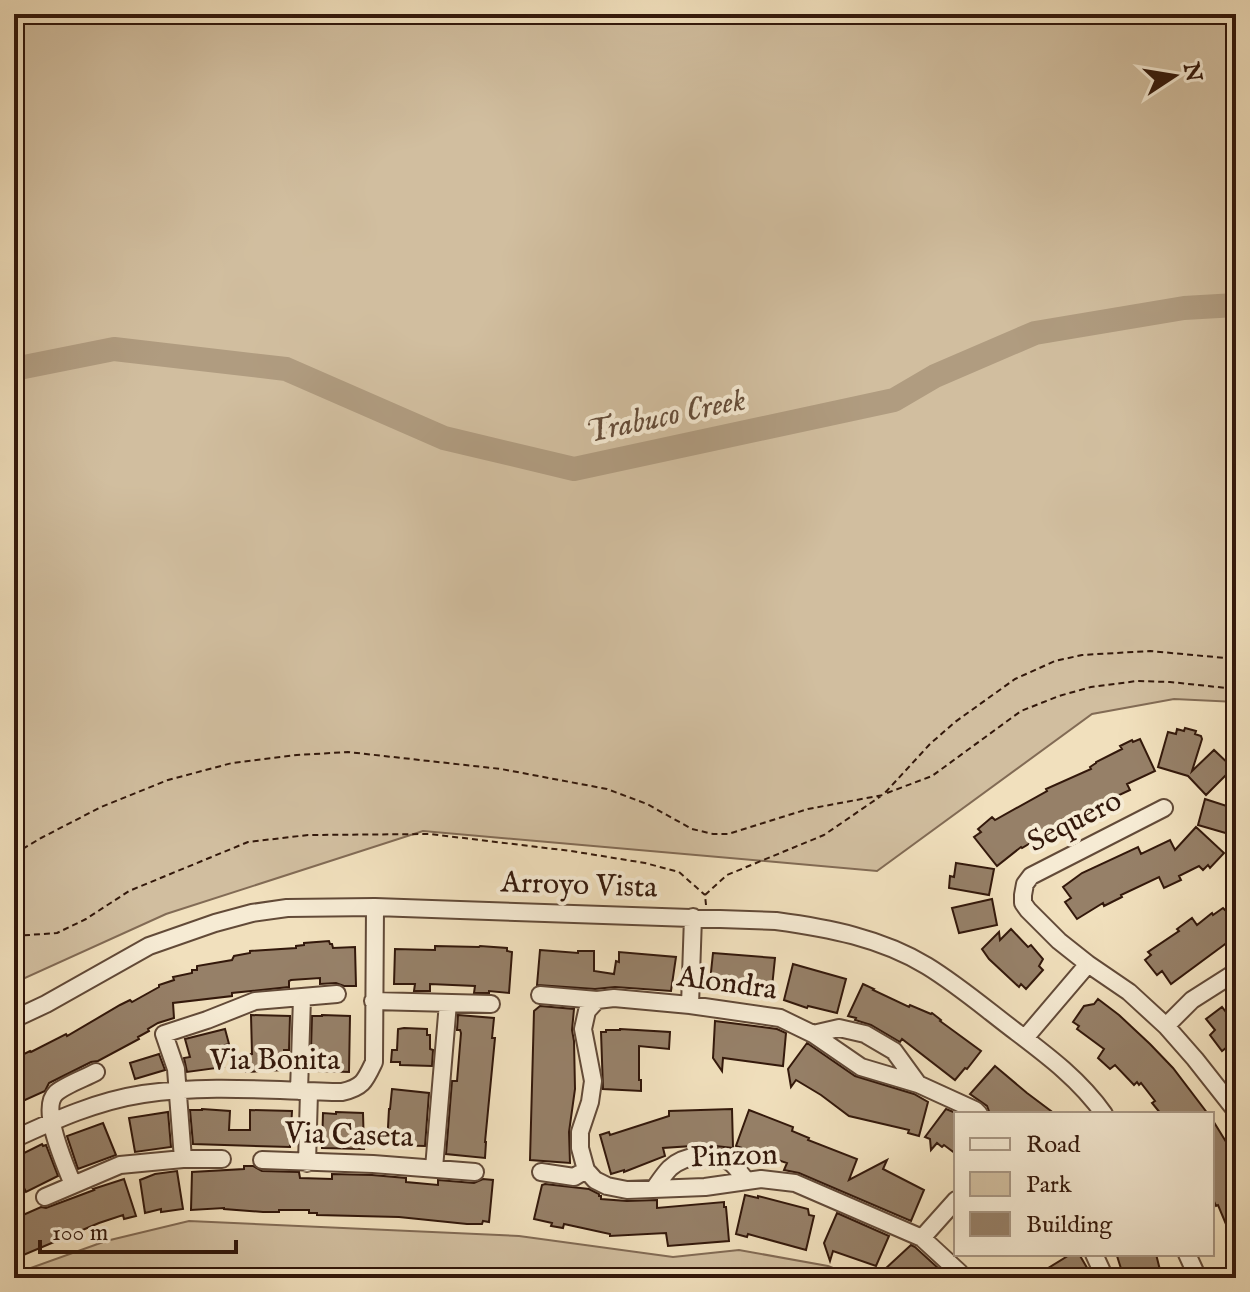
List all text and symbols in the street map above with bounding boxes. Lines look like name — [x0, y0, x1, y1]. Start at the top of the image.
north arrow — [1134, 36, 1214, 116]
text: N — [1176, 59, 1207, 84]
water label: Trabuco Creek — [582, 380, 750, 454]
street label: Sequero — [1022, 782, 1128, 862]
street label: Arroyo Vista — [499, 864, 658, 908]
street label: Alondra — [674, 958, 779, 1010]
street label: Via Bonita — [209, 1042, 340, 1080]
legend — [954, 1112, 1214, 1256]
street label: Via Caseta — [283, 1115, 414, 1157]
text: Road — [1026, 1130, 1080, 1161]
street label: Pinzon — [690, 1136, 778, 1178]
text: Park — [1026, 1170, 1072, 1201]
scale bar — [40, 1204, 236, 1254]
text: Building — [1026, 1210, 1113, 1241]
text: 100 m — [52, 1218, 108, 1249]

